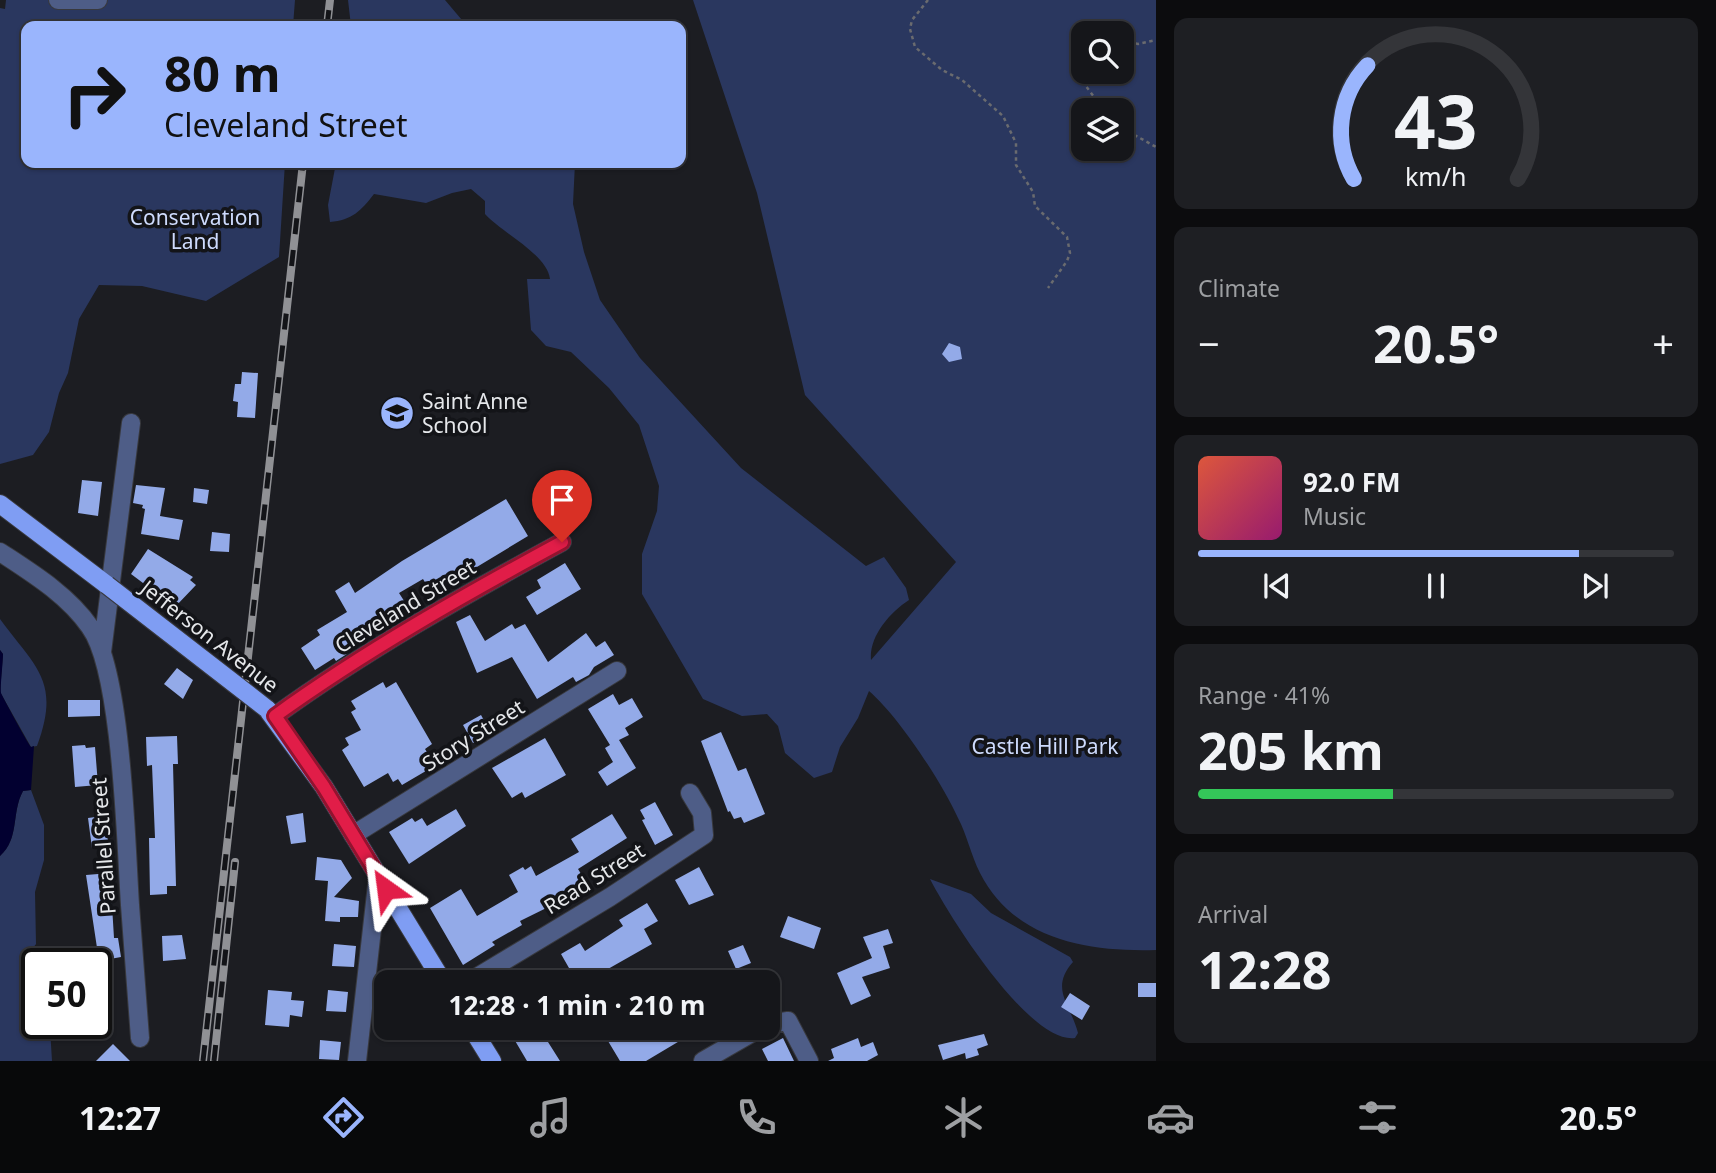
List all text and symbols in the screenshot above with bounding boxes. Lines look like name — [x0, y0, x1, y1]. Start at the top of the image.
map controls — [1071, 21, 1134, 161]
button: search — [1071, 21, 1134, 84]
text: 80 m — [164, 40, 281, 106]
icon: right — [49, 49, 140, 140]
text: 43 — [1394, 72, 1478, 171]
button: layers — [1071, 98, 1134, 161]
text: Cleveland Street — [164, 103, 408, 146]
text: km/h — [1405, 159, 1467, 193]
park label: Conservation Land — [130, 203, 260, 255]
text: Climate — [1198, 272, 1280, 304]
text: 20.5° — [1373, 307, 1499, 378]
text: − — [1198, 317, 1220, 369]
text: + — [1652, 317, 1674, 369]
place label: Saint Anne School — [422, 387, 528, 439]
school or university icon: Saint Anne School — [378, 394, 416, 432]
text: 92.0 FM — [1303, 464, 1400, 500]
pin — [532, 470, 592, 542]
icon: arrive — [543, 481, 581, 519]
text: Music — [1303, 500, 1366, 532]
street label: Cleveland Street — [329, 553, 481, 659]
icon: previous — [1258, 567, 1296, 605]
icon: pause — [1417, 567, 1455, 605]
icon: next — [1576, 567, 1614, 605]
street label: Jefferson Avenue — [134, 572, 285, 699]
text: Range · 41% — [1198, 679, 1330, 711]
street label: Story Street — [417, 692, 530, 777]
text: 205 km — [1198, 714, 1384, 785]
park label: Castle Hill Park — [971, 732, 1119, 760]
street label: Parallel Street — [84, 776, 122, 915]
street label: Read Street — [538, 836, 650, 920]
position arrow — [349, 852, 423, 926]
text: Arrival — [1198, 898, 1268, 930]
text: 12:28 — [1198, 933, 1332, 1004]
speed limit sign: 50 — [21, 948, 112, 1039]
text: 12:28 · 1 min · 210 m — [449, 987, 705, 1023]
icon: directions — [319, 1093, 368, 1142]
icon: music — [526, 1093, 575, 1142]
icon: phone — [732, 1093, 781, 1142]
icon: climate — [939, 1093, 988, 1142]
icon: car — [1146, 1093, 1195, 1142]
icon: filters — [1353, 1093, 1402, 1142]
text: 12:27 — [79, 1096, 161, 1139]
text: 20.5° — [1560, 1096, 1637, 1139]

